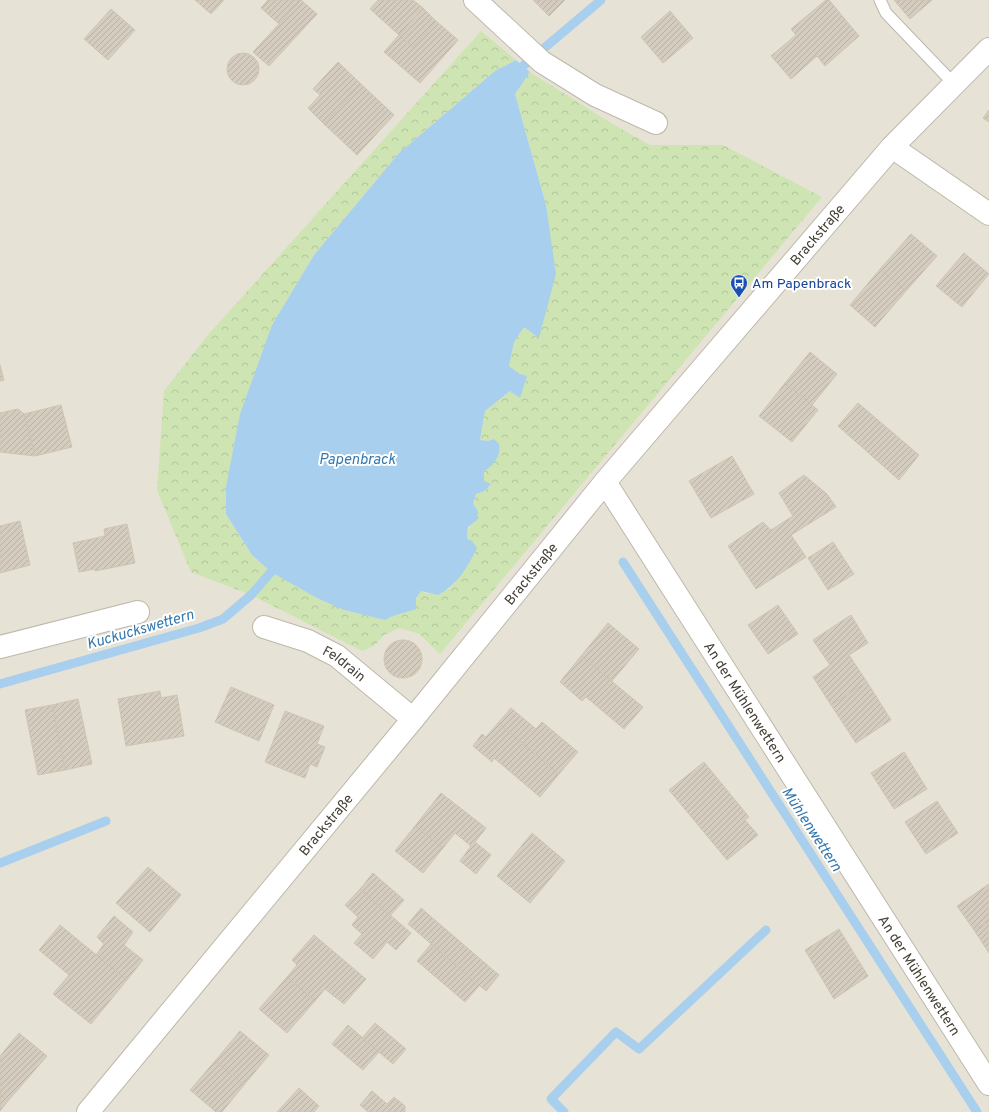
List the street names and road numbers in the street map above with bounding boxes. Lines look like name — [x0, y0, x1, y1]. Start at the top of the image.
street label: Brackstraße — [787, 201, 849, 269]
street label: Brackstraße — [502, 540, 562, 609]
street label: An der Mühlenwettern — [699, 639, 789, 766]
street label: Feldrain — [319, 643, 368, 686]
street label: Brackstraße — [296, 791, 357, 860]
street label: An der Mühlenwettern — [874, 913, 963, 1039]

